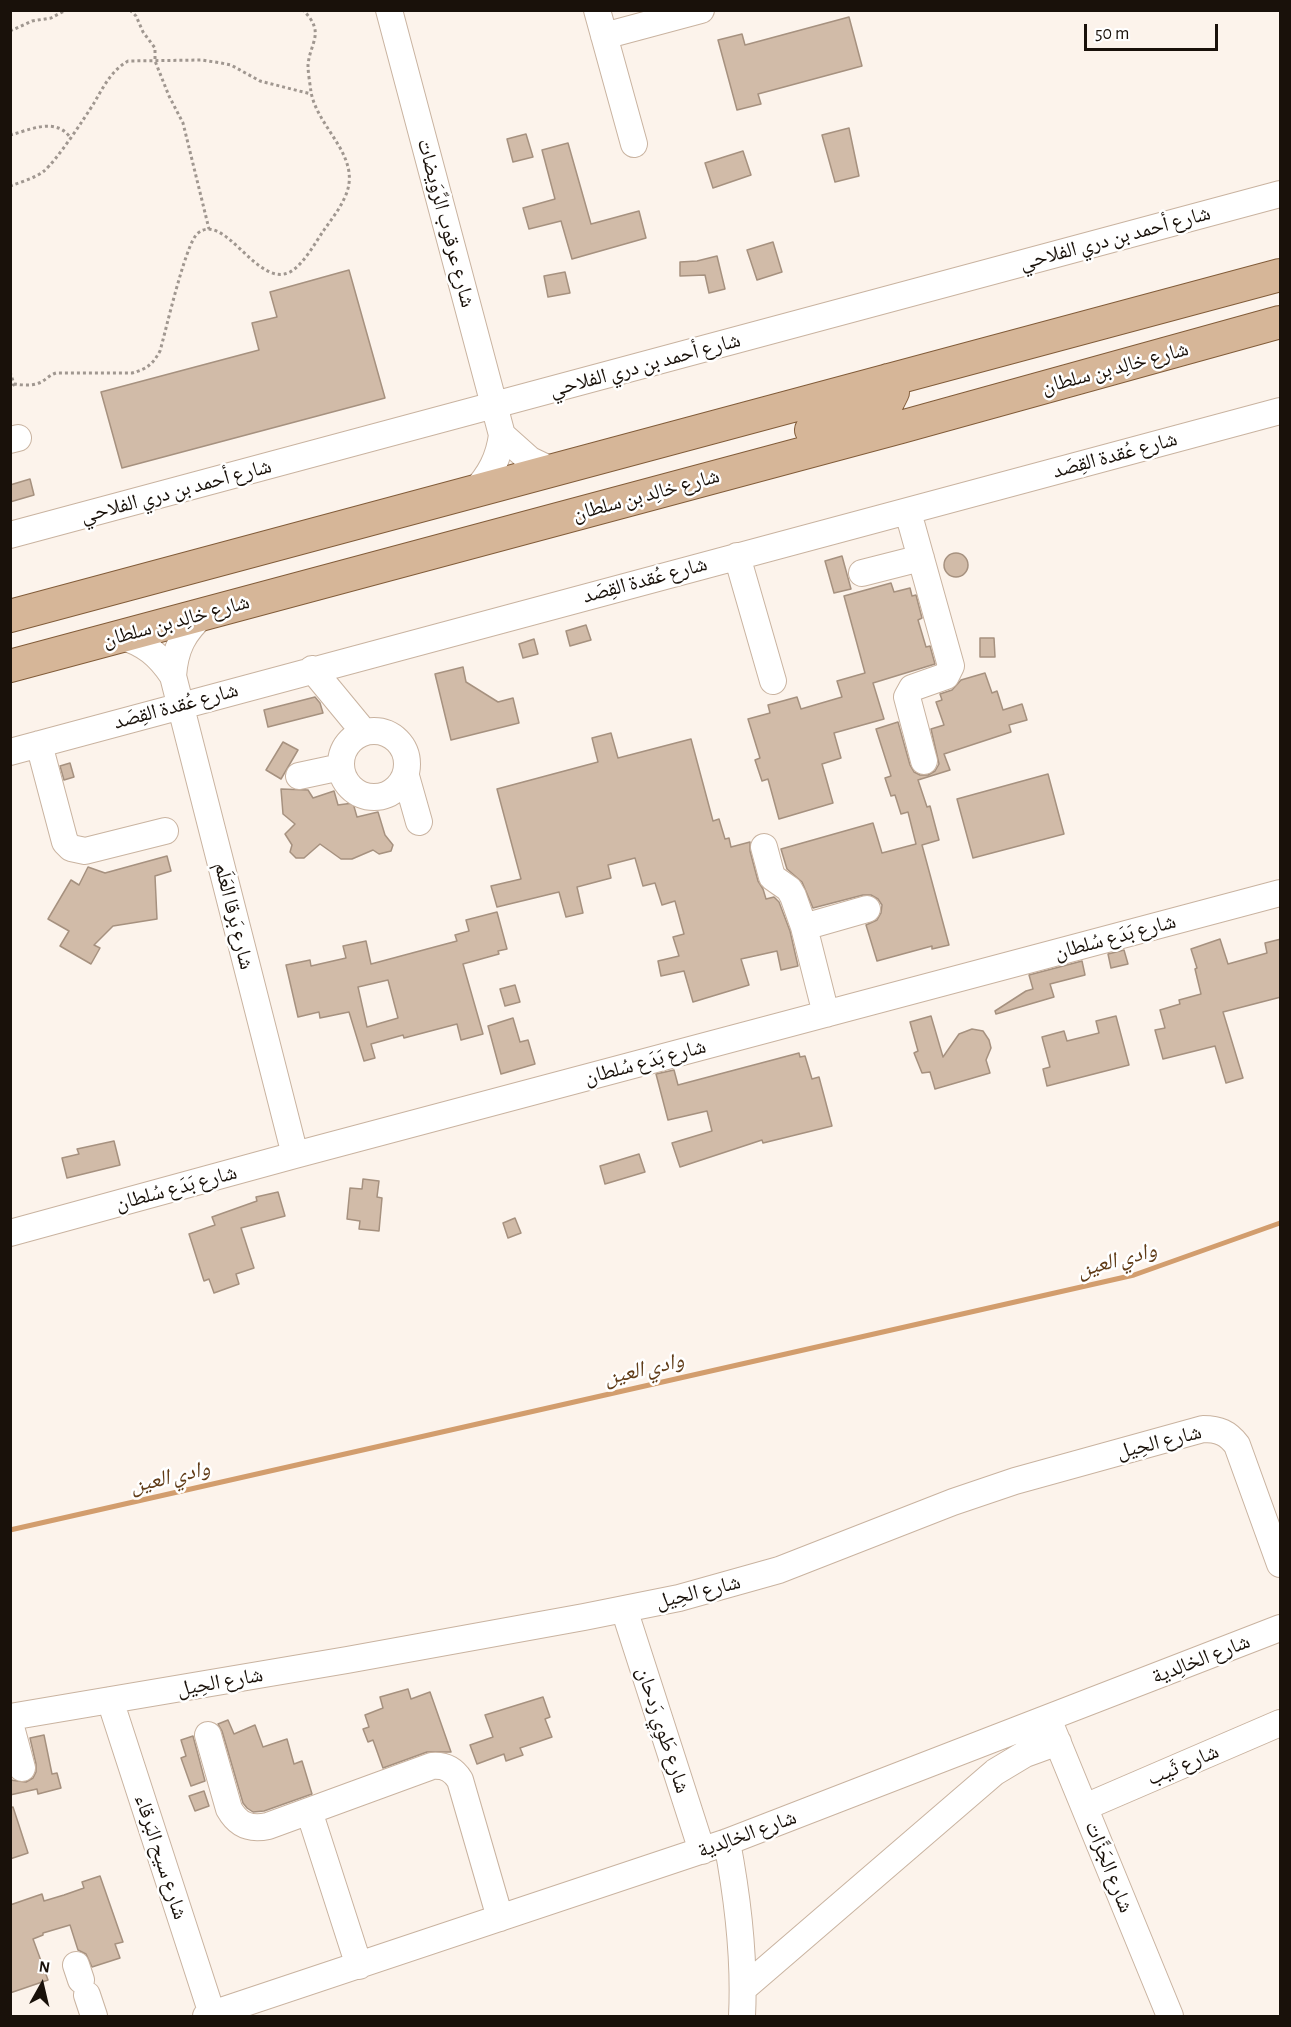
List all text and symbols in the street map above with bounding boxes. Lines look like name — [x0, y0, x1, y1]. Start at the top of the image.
scale bar — [1087, 12, 1220, 50]
text: 50 m — [1095, 25, 1129, 43]
street label: شارع عرقوب الرِّوَيضات — [411, 136, 481, 310]
street label: شارع أحمد بن دري الفلاحي — [1017, 200, 1213, 276]
street label: شارع أحمد بن دري الفلاحي — [547, 327, 743, 403]
street label: شارع خالِد بن سلطان — [1039, 336, 1191, 400]
street label: شارع عُقدة القِصَد — [1050, 426, 1180, 484]
street label: شارع أحمد بن دري الفلاحي — [78, 453, 274, 529]
street label: شارع خالِد بن سلطان — [570, 463, 722, 527]
street label: شارع عُقدة القِصَد — [580, 551, 710, 609]
street label: شارع خالِد بن سلطان — [100, 589, 252, 653]
street label: شارع عُقدة القِصَد — [111, 677, 241, 735]
street label: شارع بَرقا العَلَم — [209, 860, 259, 972]
street label: شارع بَدَع سُلطان — [1051, 909, 1179, 965]
street label: شارع بَدَع سُلطان — [581, 1034, 709, 1090]
street label: شارع بَدَع سُلطان — [112, 1160, 240, 1216]
water label: وادي العين — [1074, 1237, 1160, 1283]
water label: وادي العين — [601, 1347, 687, 1391]
street label: شارع الحِيل — [1114, 1419, 1204, 1465]
water label: وادي العين — [127, 1455, 213, 1499]
street label: شارع الحِيل — [653, 1569, 743, 1615]
street label: شارع الخالِدية — [1148, 1629, 1254, 1689]
street label: شارع الحِيل — [175, 1662, 265, 1702]
street label: شارع طَوِي رَدحان — [631, 1664, 695, 1796]
street label: شارع ثَيب — [1143, 1739, 1223, 1791]
street label: شارع سيح البَرقاء — [129, 1791, 193, 1923]
street label: شارع الخالِدية — [694, 1805, 800, 1863]
street label: شارع الجَزَّات — [1079, 1818, 1139, 1916]
north arrow — [12, 1955, 72, 2015]
text: N — [38, 1958, 51, 1976]

